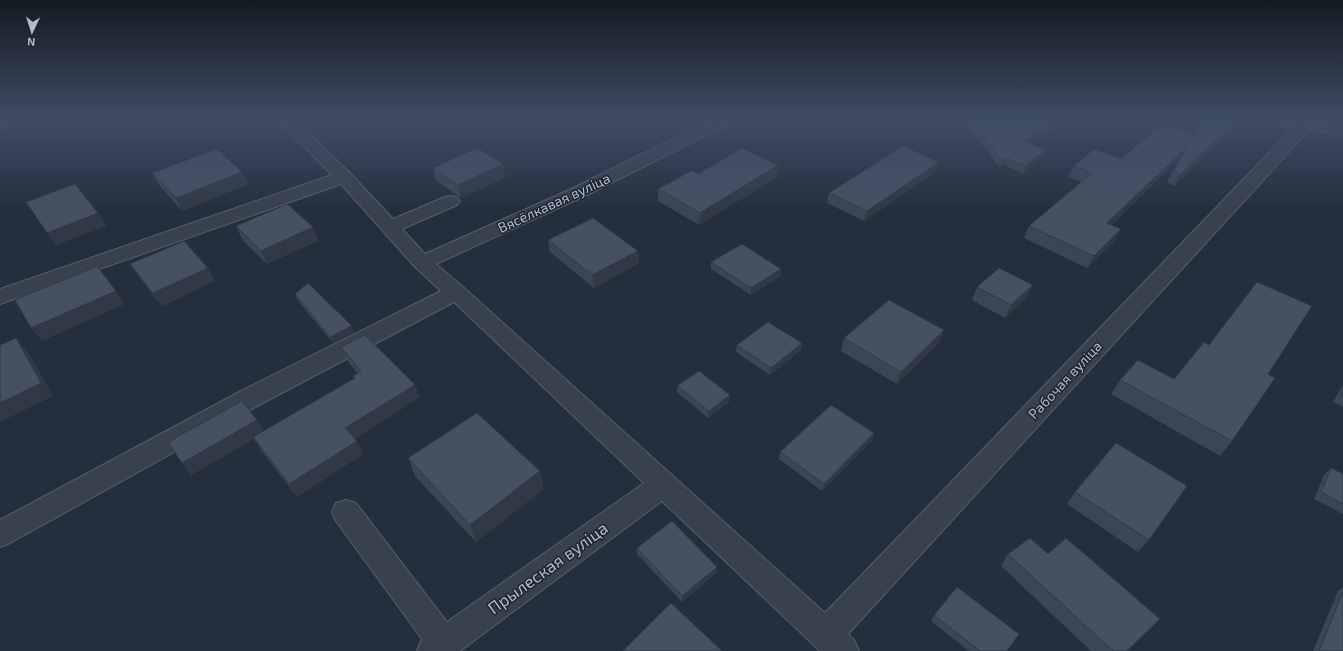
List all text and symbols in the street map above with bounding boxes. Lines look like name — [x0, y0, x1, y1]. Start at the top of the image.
north arrow — [12, 12, 52, 52]
text: N — [27, 36, 36, 49]
street label: Вясёлкавая вуліца — [495, 169, 613, 236]
street label: Рабочая вуліца — [1024, 337, 1105, 422]
street label: Прылеская вуліца — [484, 517, 612, 618]

